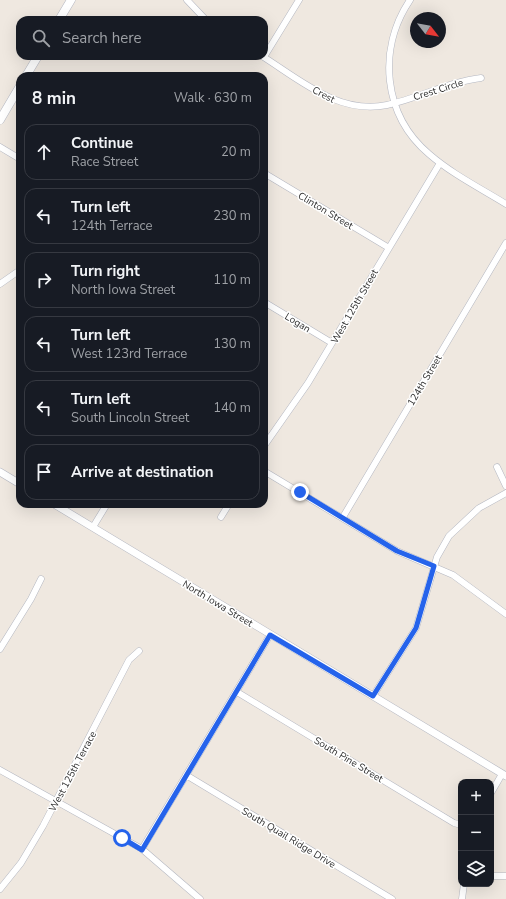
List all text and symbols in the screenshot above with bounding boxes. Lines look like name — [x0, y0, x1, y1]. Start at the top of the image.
north arrow — [410, 12, 446, 48]
search box — [16, 16, 268, 60]
icon: search — [30, 27, 52, 49]
text: Search here — [62, 28, 142, 48]
street label: Crest Circle — [411, 76, 465, 104]
street label: Crest — [310, 83, 338, 107]
text: 8 min — [32, 87, 76, 110]
text: Walk · 630 m — [174, 89, 252, 107]
text: Continue — [71, 133, 133, 153]
icon: ahead — [33, 141, 55, 163]
text: 20 m — [221, 143, 251, 161]
text: Race Street — [71, 153, 138, 171]
street label: Clinton Street — [295, 189, 356, 233]
text: Turn left — [71, 197, 130, 217]
icon: left — [33, 205, 55, 227]
text: 230 m — [213, 207, 251, 225]
text: 124th Terrace — [71, 217, 152, 235]
text: Turn right — [71, 261, 140, 281]
street label: West 125th Street — [328, 266, 382, 346]
icon: right — [33, 269, 55, 291]
text: 110 m — [213, 271, 251, 289]
text: North Iowa Street — [71, 281, 175, 299]
street label: Logan — [282, 310, 313, 336]
text: Turn left — [71, 325, 130, 345]
icon: left — [33, 333, 55, 355]
text: 130 m — [213, 335, 251, 353]
text: West 123rd Terrace — [71, 345, 187, 363]
street label: 124th Street — [404, 352, 446, 409]
text: Turn left — [71, 389, 130, 409]
icon: left — [33, 397, 55, 419]
text: 140 m — [213, 399, 251, 417]
text: South Lincoln Street — [71, 409, 189, 427]
icon: arrive — [33, 461, 55, 483]
text: Arrive at destination — [71, 462, 214, 482]
route end — [291, 483, 309, 501]
street label: North Iowa Street — [180, 577, 256, 631]
street label: West 125th Terrace — [46, 729, 100, 814]
street label: South Pine Street — [311, 734, 386, 786]
map controls — [458, 779, 494, 887]
button: + — [458, 779, 494, 815]
street label: South Quail Ridge Drive — [239, 804, 338, 872]
button: − — [458, 815, 494, 851]
route start — [113, 829, 131, 847]
button: layers — [458, 851, 494, 887]

